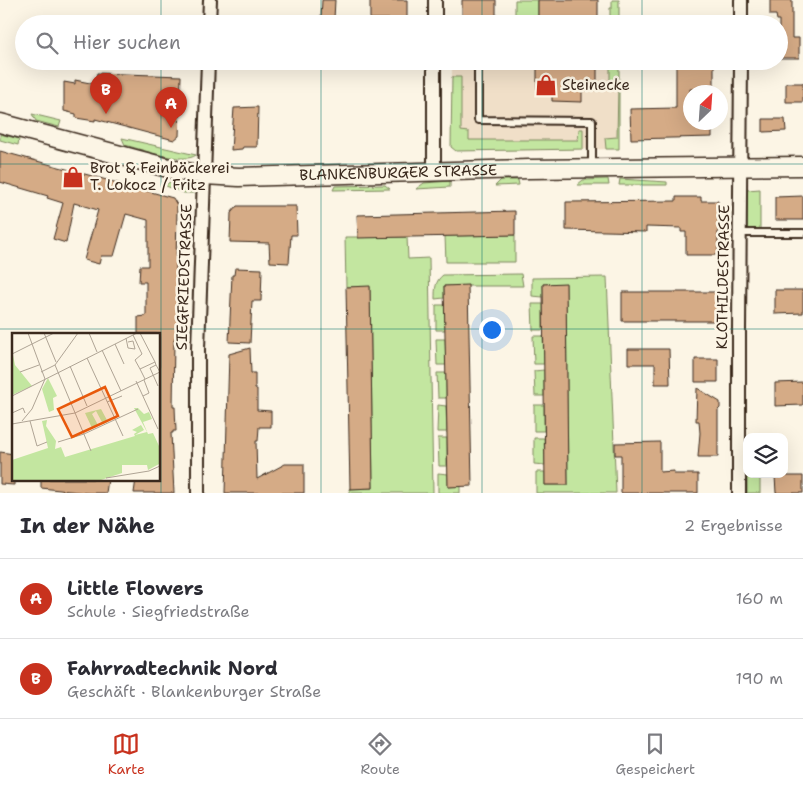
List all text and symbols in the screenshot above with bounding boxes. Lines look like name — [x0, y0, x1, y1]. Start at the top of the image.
search box — [15, 15, 788, 70]
icon: search — [33, 29, 61, 57]
text: Hier suchen — [73, 30, 181, 55]
shop icon: Steinecke — [533, 72, 559, 98]
pin: B — [90, 73, 122, 114]
place label: Steinecke — [562, 75, 630, 95]
north arrow — [683, 85, 728, 130]
pin: A — [155, 87, 187, 128]
place label: Brot & Feinbäckerei T. Lokocz / Fritz — [90, 158, 230, 195]
street label: BLANKENBURGER STRASSE — [299, 160, 498, 185]
shop icon: Brot & Feinbäckerei T. Lokocz / Fritz — [60, 164, 86, 190]
street label: SIEGFRIEDSTRASSE — [171, 203, 197, 351]
street label: KLOTHILDESTRASSE — [712, 204, 734, 350]
your location — [479, 317, 505, 343]
inset map — [12, 333, 160, 480]
map controls — [743, 433, 788, 478]
button: layers — [743, 433, 788, 478]
text: In der Nähe — [20, 512, 155, 540]
text: 2 Ergebnisse — [684, 515, 783, 536]
text: Little Flowers — [67, 576, 203, 601]
text: A — [30, 588, 42, 609]
text: 160 m — [736, 588, 783, 609]
text: Schule · Siegfriedstraße — [67, 601, 250, 622]
text: Fahrradtechnik Nord — [67, 656, 278, 681]
text: B — [31, 668, 41, 689]
text: 190 m — [736, 668, 783, 689]
text: Geschäft · Blankenburger Straße — [67, 681, 321, 702]
tab: Karte — [108, 730, 145, 778]
tab: Route — [360, 730, 400, 778]
tab: Gespeichert — [615, 730, 695, 778]

